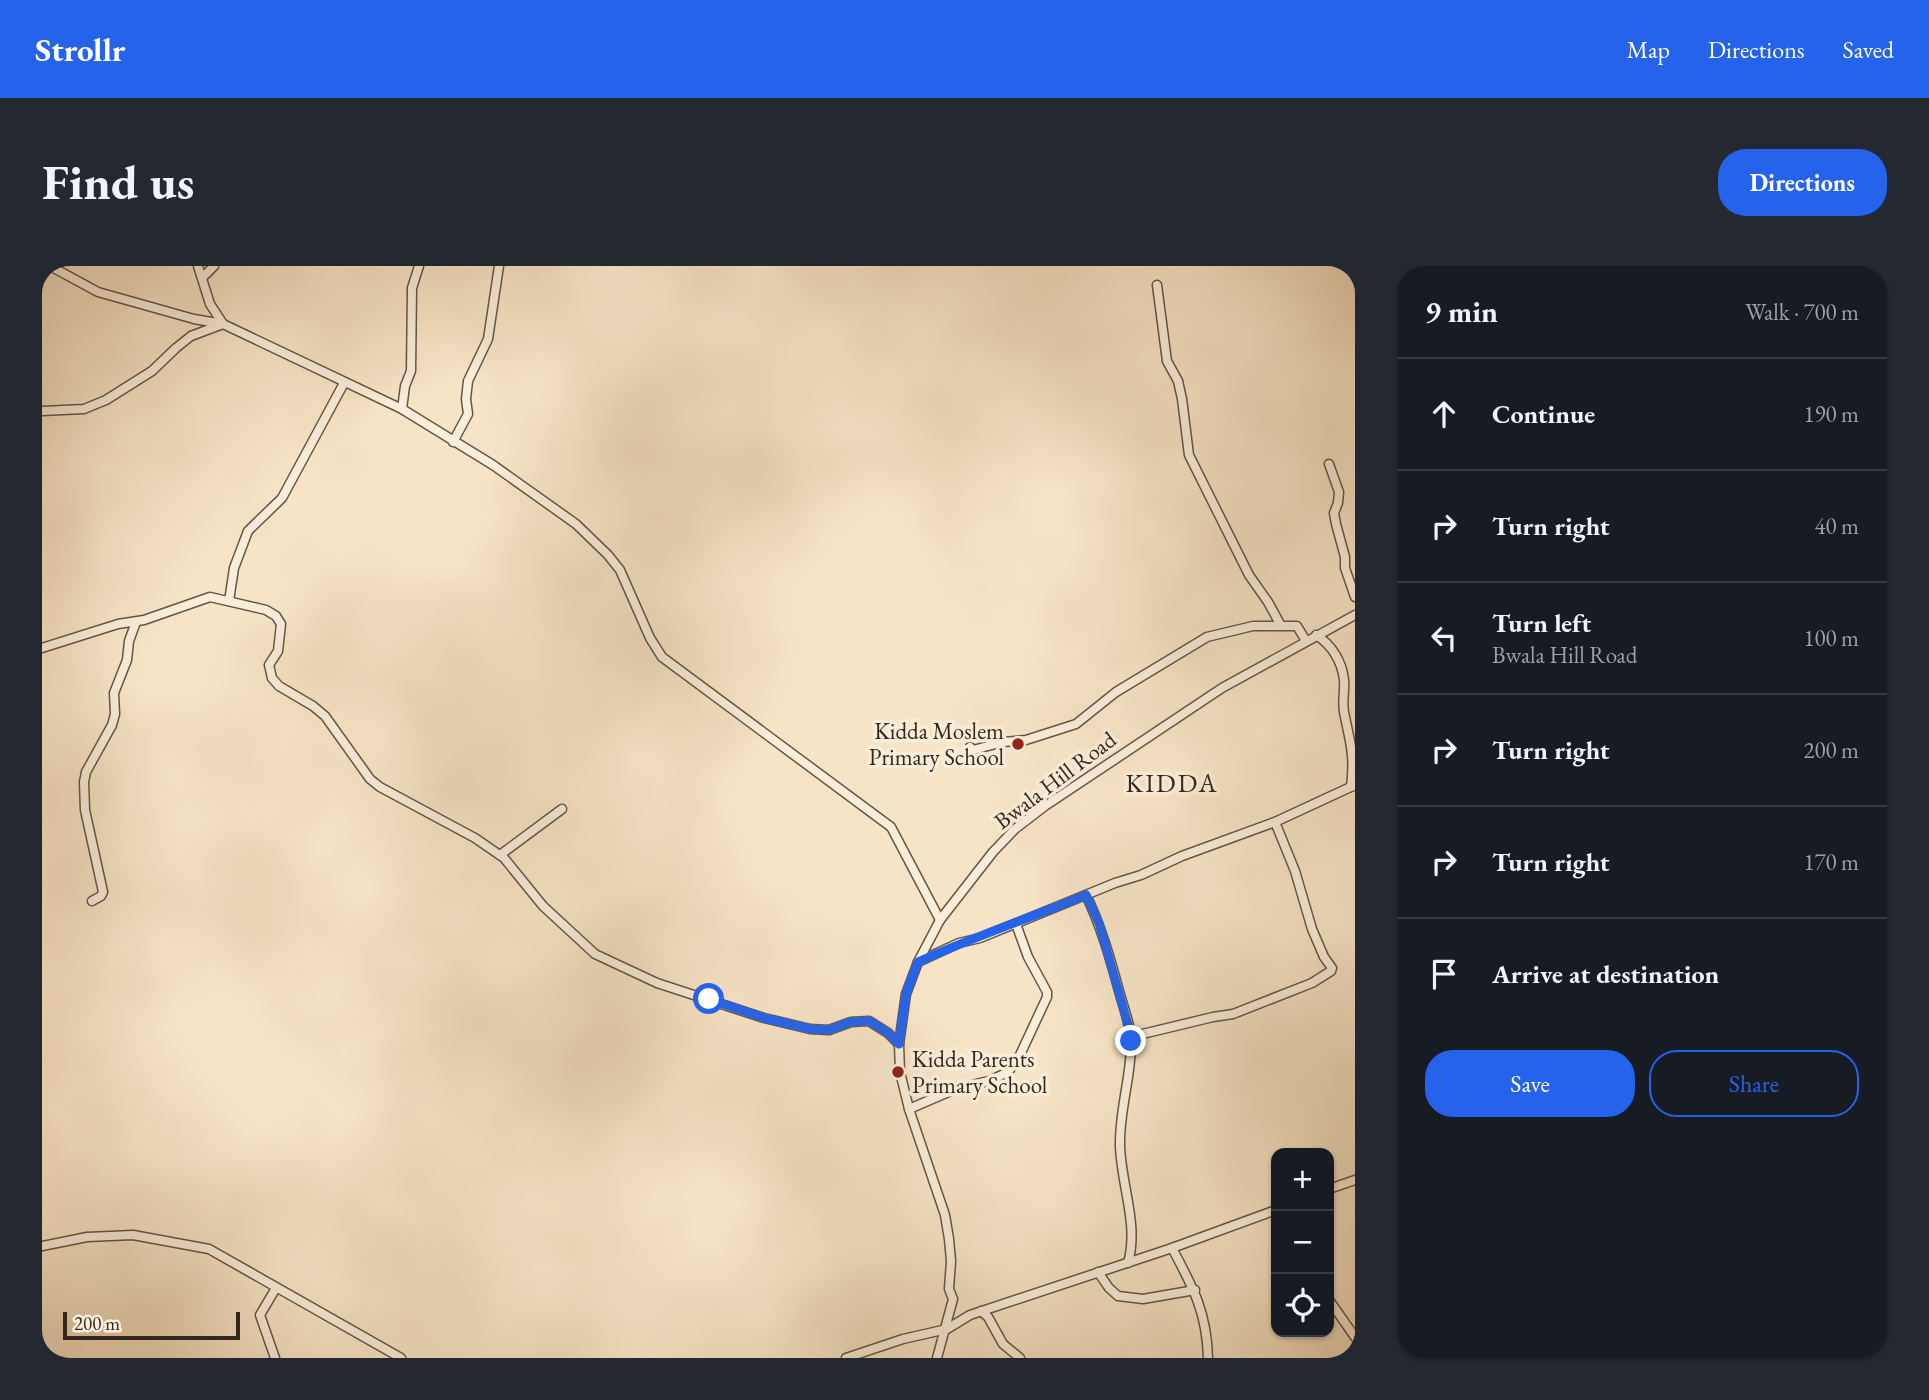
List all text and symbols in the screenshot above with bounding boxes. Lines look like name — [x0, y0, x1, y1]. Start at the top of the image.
text: Strollr — [35, 28, 126, 71]
text: Map — [1627, 34, 1670, 65]
text: Directions — [1708, 34, 1805, 65]
text: Saved — [1843, 34, 1894, 65]
button: Directions — [1718, 149, 1887, 216]
text: Find us — [42, 150, 194, 214]
text: 9 min — [1425, 292, 1498, 331]
text: Walk · 700 m — [1745, 297, 1859, 327]
icon: ahead — [1425, 395, 1463, 433]
text: Continue — [1492, 397, 1595, 431]
text: 190 m — [1803, 399, 1859, 429]
icon: right — [1425, 507, 1463, 545]
text: Turn right — [1492, 509, 1610, 543]
text: 40 m — [1814, 511, 1859, 541]
text: Turn left — [1492, 606, 1591, 640]
icon: left — [1425, 619, 1463, 657]
text: 100 m — [1803, 623, 1859, 653]
text: Bwala Hill Road — [1492, 640, 1637, 670]
place label: Kidda Moslem Primary School — [869, 716, 1004, 772]
street label: Bwala Hill Road — [988, 724, 1122, 836]
icon: right — [1425, 731, 1463, 769]
text: Turn right — [1492, 733, 1610, 767]
text: 200 m — [1803, 735, 1859, 765]
marker: Kidda Moslem Primary School — [1010, 736, 1026, 752]
district label: KIDDA — [1126, 766, 1218, 800]
icon: right — [1425, 843, 1463, 881]
text: Turn right — [1492, 845, 1610, 879]
text: 170 m — [1803, 847, 1859, 877]
icon: arrive — [1425, 955, 1463, 993]
text: Arrive at destination — [1492, 957, 1719, 991]
route start — [693, 983, 724, 1014]
route end — [1115, 1025, 1146, 1056]
place label: Kidda Parents Primary School — [912, 1044, 1048, 1100]
button: Save — [1425, 1050, 1635, 1117]
button: Share — [1649, 1050, 1859, 1117]
marker: Kidda Parents Primary School — [890, 1064, 906, 1080]
map controls — [1271, 1148, 1334, 1337]
button: + — [1271, 1148, 1334, 1211]
button: − — [1271, 1211, 1334, 1274]
button: locate — [1271, 1274, 1334, 1337]
scale bar — [63, 1309, 240, 1341]
text: 200 m — [74, 1311, 120, 1336]

